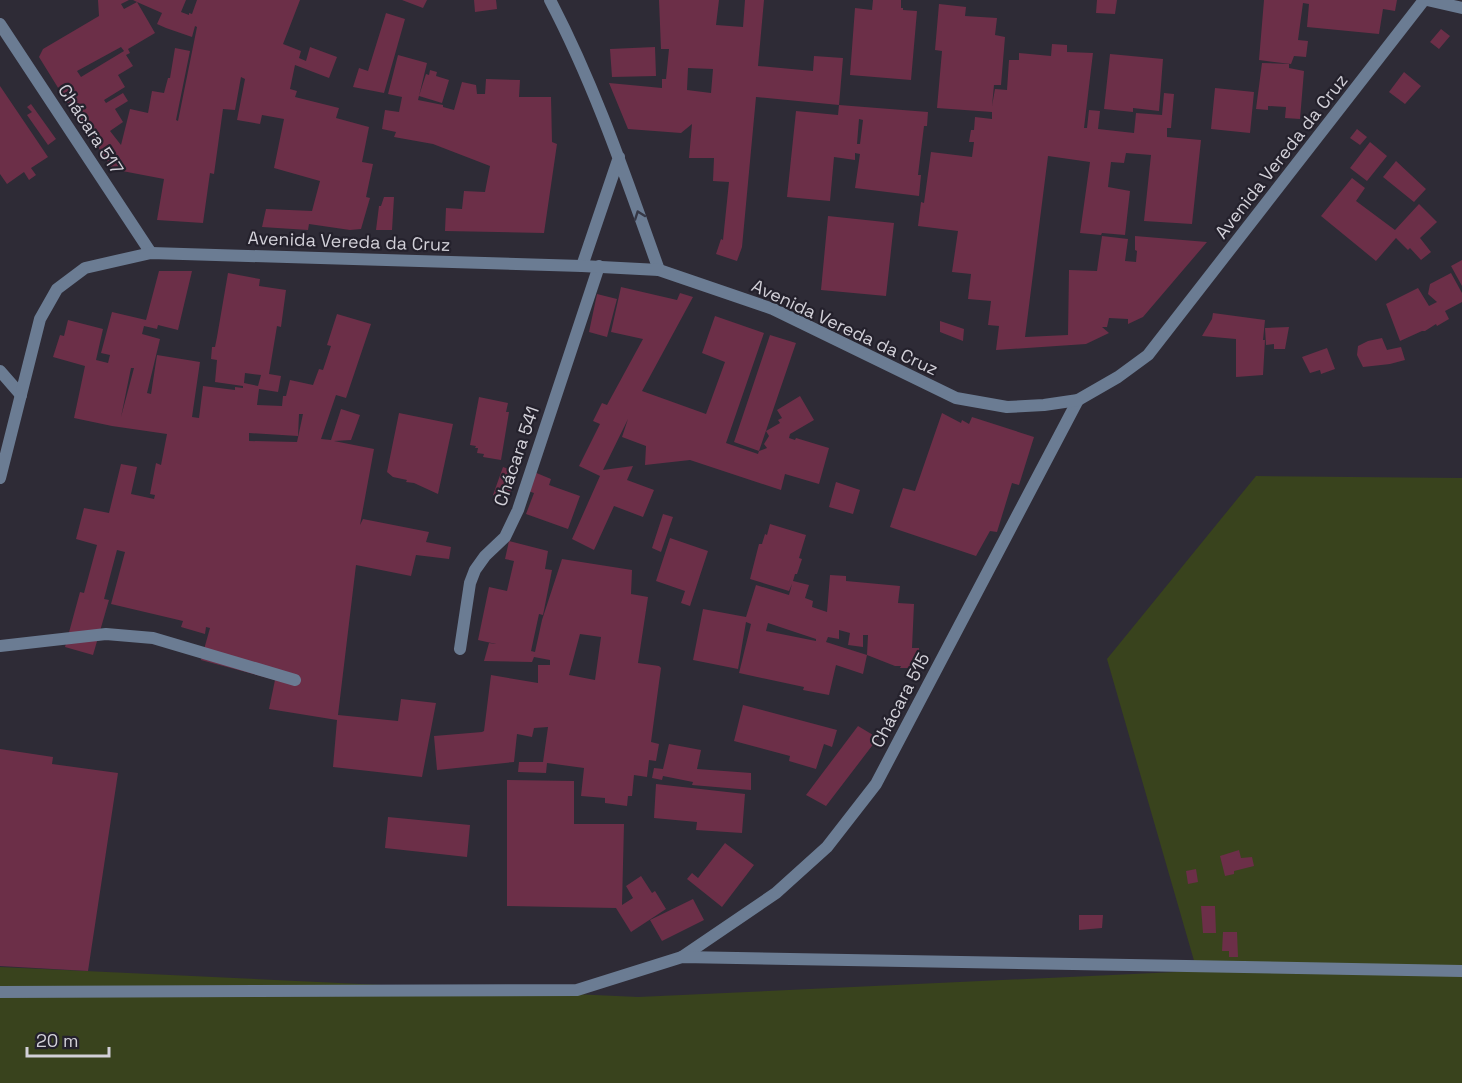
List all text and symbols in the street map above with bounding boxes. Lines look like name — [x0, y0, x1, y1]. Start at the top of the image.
street label: Avenida Vereda da Cruz — [1209, 69, 1353, 243]
street label: Chácara 517 — [53, 79, 129, 179]
one-way arrow — [634, 210, 647, 221]
street label: Avenida Vereda da Cruz — [247, 226, 451, 256]
street label: Avenida Vereda da Cruz — [748, 274, 942, 380]
street label: Chácara 541 — [488, 403, 544, 509]
street label: Chácara 515 — [865, 649, 935, 751]
scale bar — [27, 1020, 110, 1058]
text: 20 m — [36, 1029, 79, 1052]

